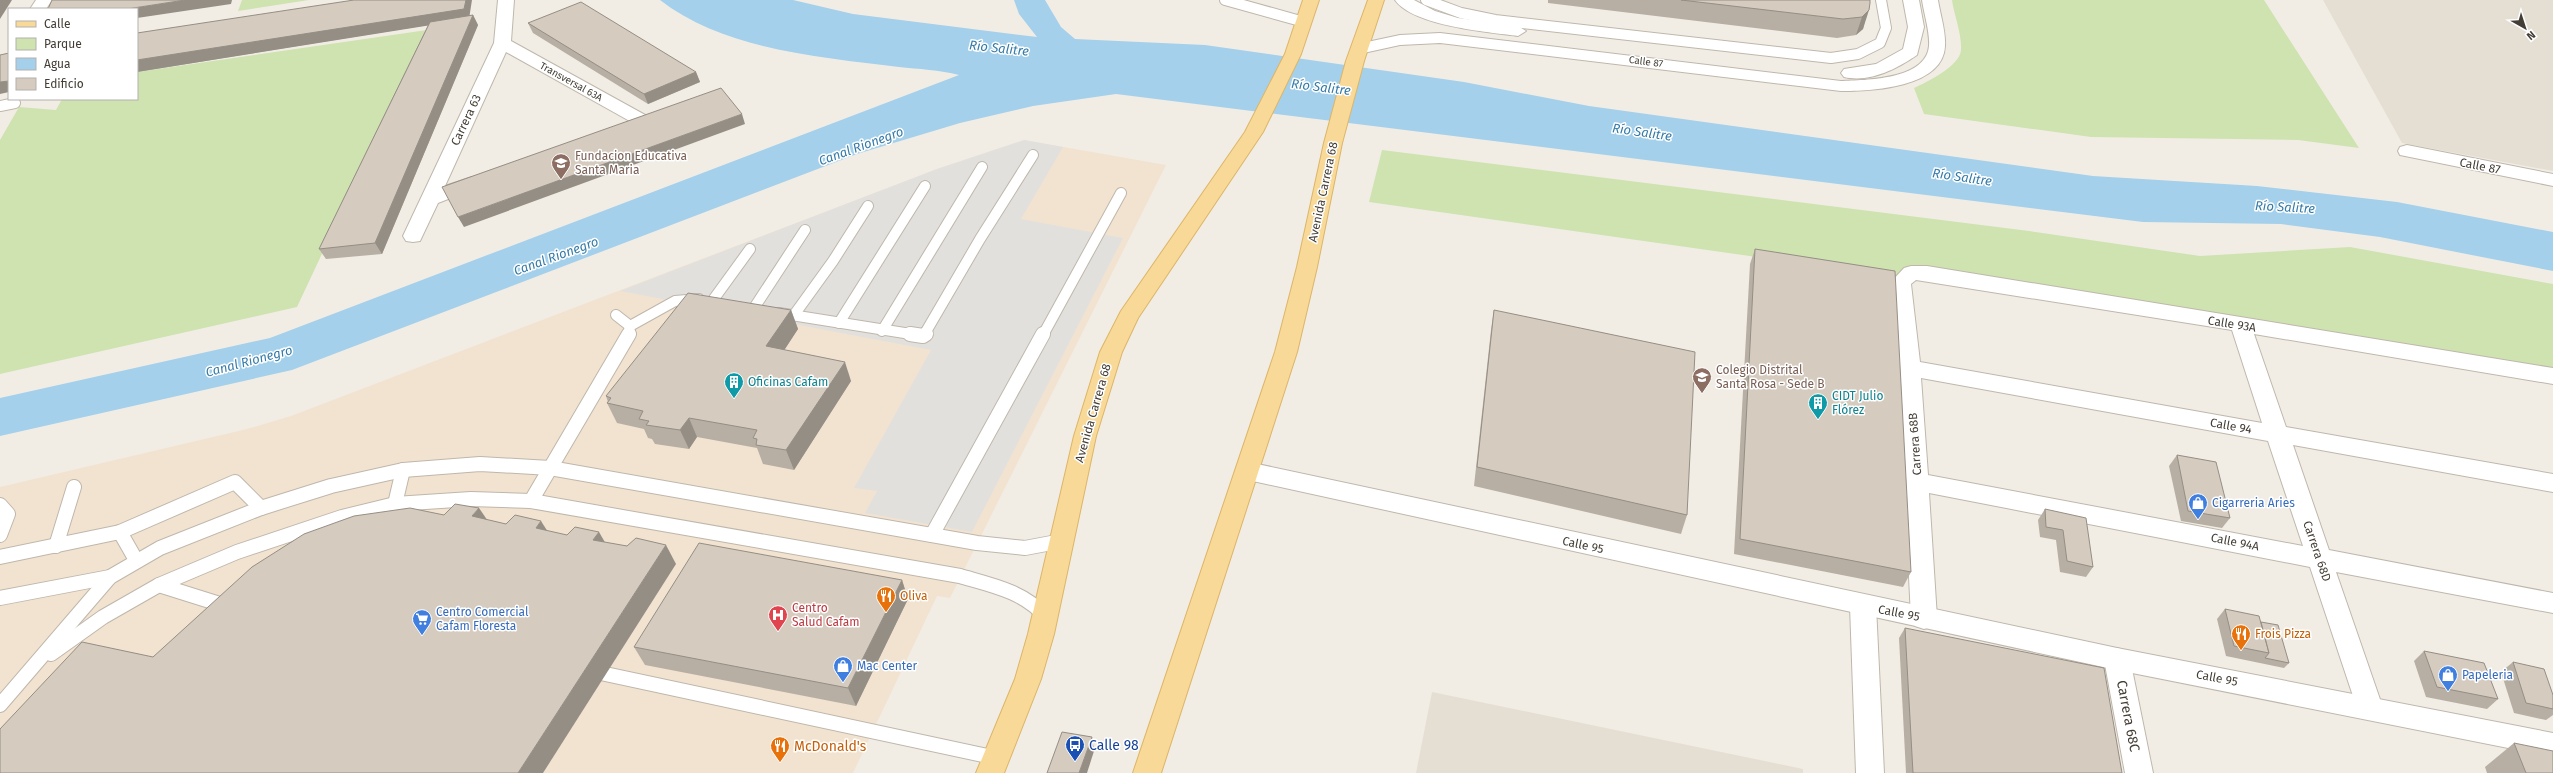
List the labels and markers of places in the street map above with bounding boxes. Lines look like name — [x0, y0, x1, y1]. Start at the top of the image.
place label: Fundacion Educativa Santa Maria — [575, 149, 687, 177]
school or university icon: Fundacion Educativa Santa Maria — [550, 152, 572, 180]
place label: Colegio Distrital Santa Rosa - Sede B — [1716, 363, 1825, 391]
school or university icon: Colegio Distrital Santa Rosa - Sede B — [1691, 366, 1713, 394]
building icon: Oficinas Cafam — [723, 371, 745, 399]
place label: Oficinas Cafam — [748, 375, 828, 389]
place label: CIDT Julio Flórez — [1832, 389, 1884, 417]
building icon: CIDT Julio Flórez — [1807, 392, 1829, 420]
shop icon: Cigarreria Aries — [2187, 492, 2209, 520]
place label: Cigarreria Aries — [2212, 496, 2295, 510]
restaurant icon: Oliva — [875, 585, 897, 613]
place label: Oliva — [900, 589, 927, 603]
place label: Centro Salud Cafam — [792, 601, 860, 629]
hospital icon: Centro Salud Cafam — [767, 604, 789, 632]
place label: Centro Comercial Cafam Floresta — [436, 605, 529, 633]
supermarket icon: Centro Comercial Cafam Floresta — [411, 608, 433, 636]
restaurant icon: Frois Pizza — [2230, 623, 2252, 651]
place label: Frois Pizza — [2255, 627, 2311, 641]
shop icon: Mac Center — [832, 655, 854, 683]
place label: Mac Center — [857, 659, 918, 673]
shop icon: Papeleria — [2437, 664, 2459, 692]
place label: Papeleria — [2462, 668, 2513, 682]
bus stop icon: Calle 98 — [1064, 734, 1086, 762]
restaurant icon: McDonald's — [769, 735, 791, 763]
place label: Calle 98 — [1089, 737, 1139, 754]
place label: McDonald's — [794, 738, 867, 755]

